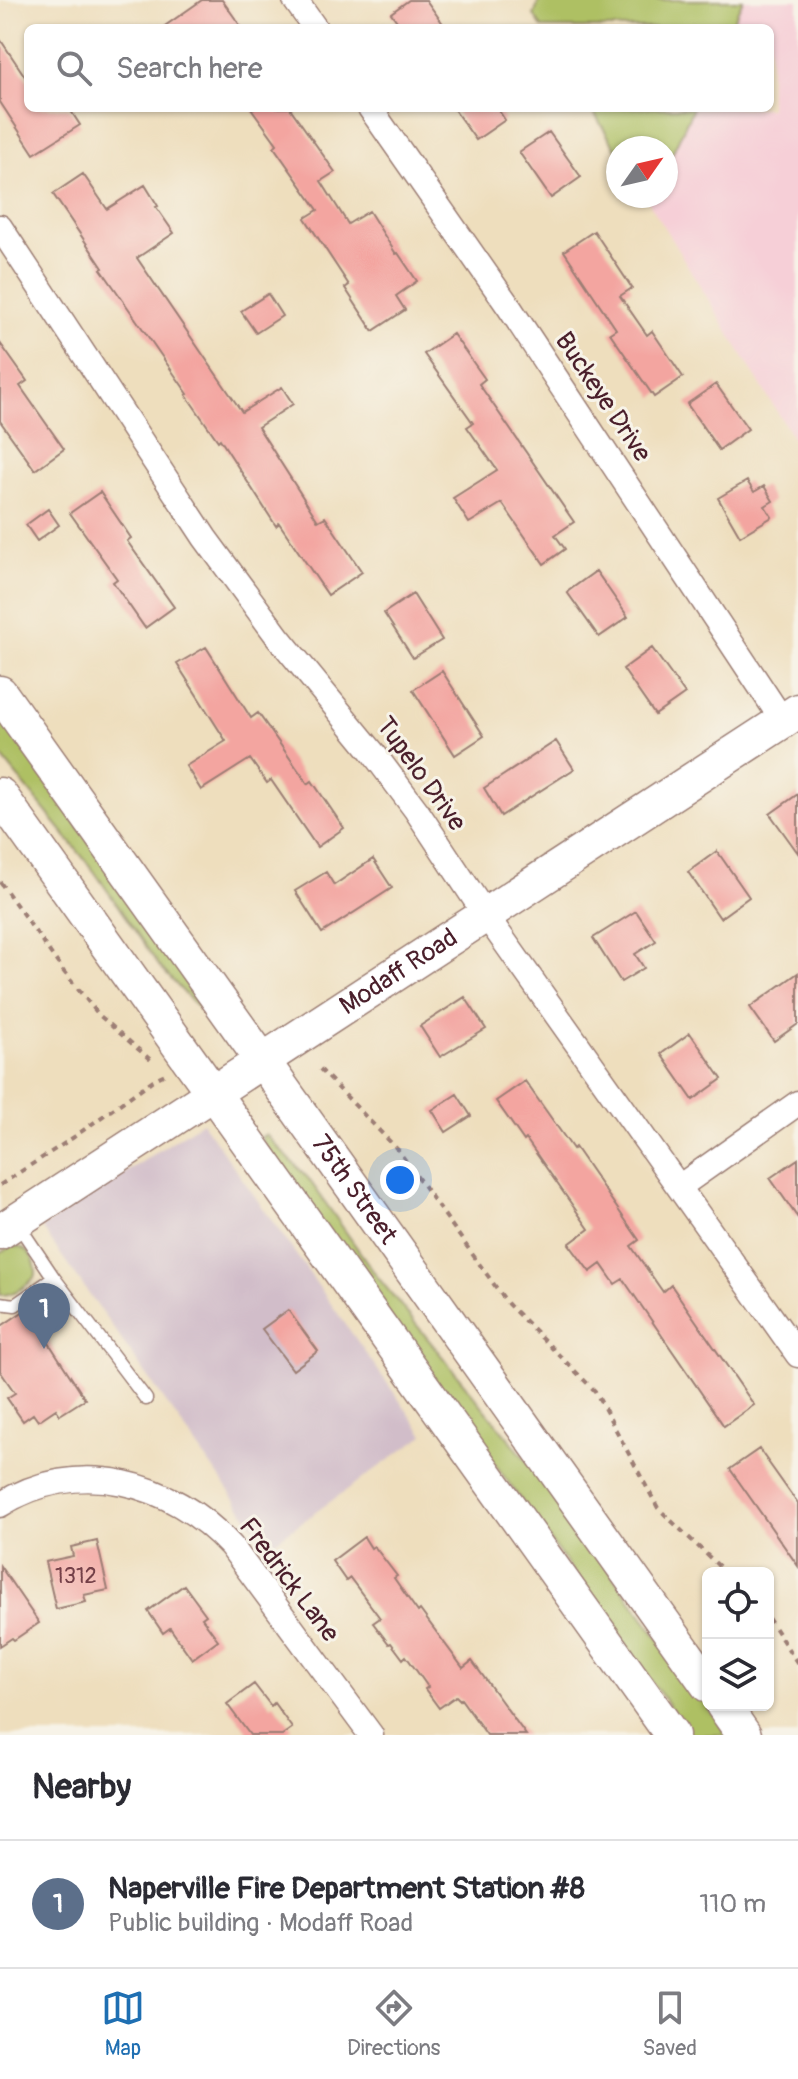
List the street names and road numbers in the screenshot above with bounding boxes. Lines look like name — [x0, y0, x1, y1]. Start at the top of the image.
street label: Buckeye Drive — [548, 326, 658, 468]
street label: Tupelo Drive — [369, 711, 473, 837]
street label: Modaff Road — [334, 922, 463, 1022]
street label: 75th Street — [305, 1129, 405, 1251]
street label: Fredrick Lane — [232, 1512, 346, 1649]

